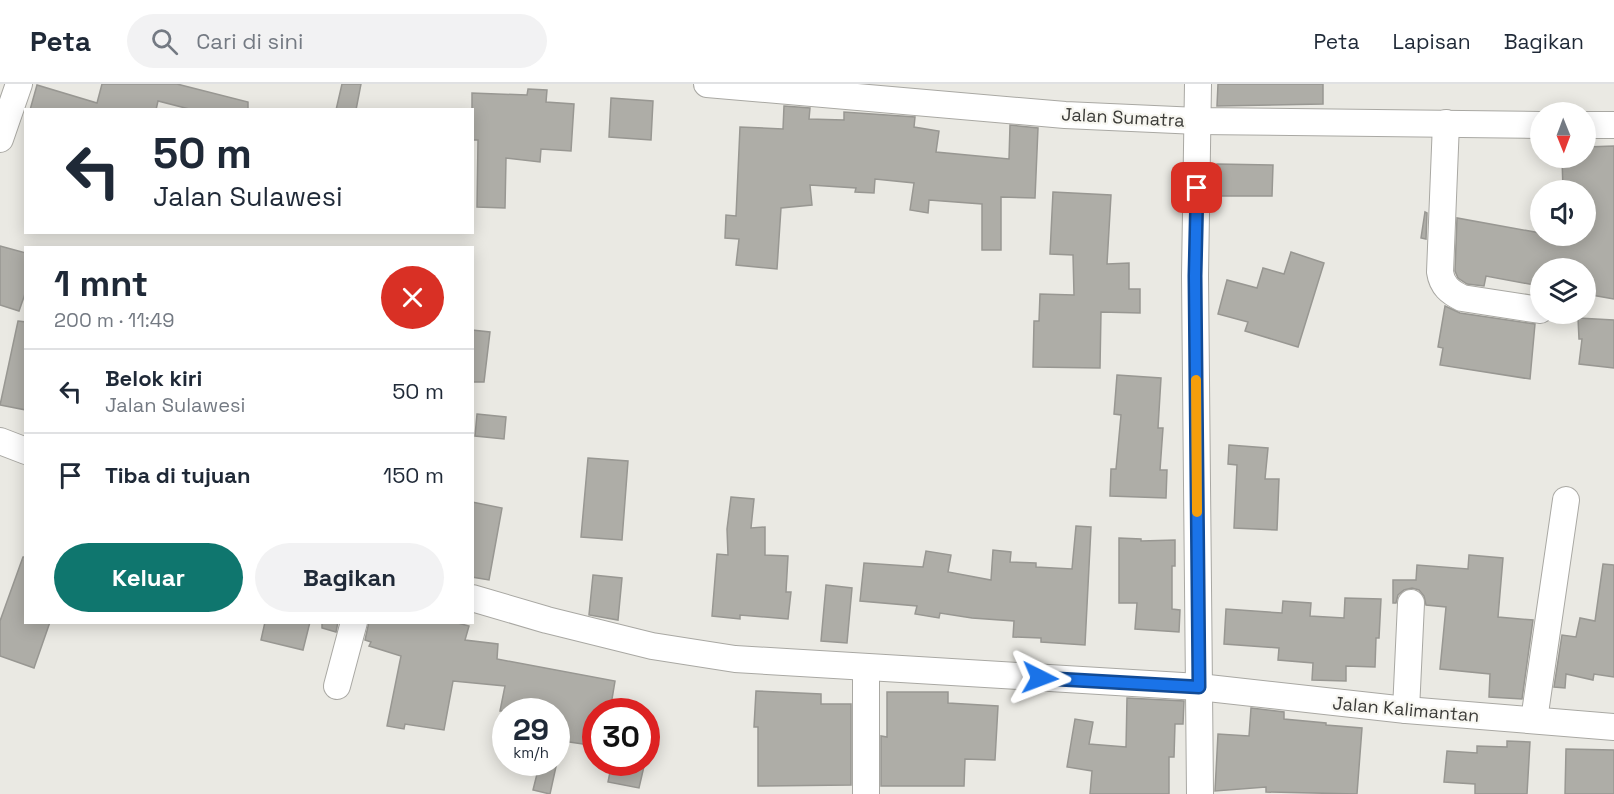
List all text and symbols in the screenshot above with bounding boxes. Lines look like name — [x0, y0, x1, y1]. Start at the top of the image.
search box — [127, 14, 547, 68]
text: Peta — [30, 23, 91, 59]
icon: search — [148, 25, 181, 58]
text: Cari di sini — [196, 27, 303, 55]
text: Peta — [1314, 28, 1360, 55]
text: Lapisan — [1393, 28, 1471, 55]
text: Bagikan — [1504, 28, 1584, 55]
street label: Jalan Sumatra — [1061, 102, 1185, 132]
north arrow — [1530, 102, 1596, 168]
map controls — [1530, 102, 1596, 324]
text: 50 m — [153, 127, 252, 180]
icon: left — [54, 132, 132, 210]
pin — [1171, 162, 1222, 213]
icon: arrive — [1180, 171, 1213, 204]
text: Jalan Sulawesi — [153, 179, 343, 214]
button: sound — [1530, 180, 1596, 246]
button: layers — [1530, 258, 1596, 324]
text: 1 mnt — [54, 261, 148, 307]
button: close — [381, 266, 444, 329]
text: 200 m · 11:49 — [54, 307, 175, 333]
text: Belok kiri — [105, 364, 202, 392]
icon: left — [54, 375, 87, 408]
text: 50 m — [392, 377, 444, 405]
text: Jalan Sulawesi — [105, 392, 245, 418]
icon: arrive — [54, 459, 87, 492]
text: Tiba di tujuan — [105, 461, 251, 489]
text: 150 m — [383, 461, 444, 489]
button: Keluar — [54, 543, 243, 612]
button: Bagikan — [255, 543, 444, 612]
position arrow — [1008, 646, 1072, 710]
street label: Jalan Kalimantan — [1332, 691, 1480, 727]
speed limit sign: 30 — [582, 698, 660, 776]
text: 29 — [513, 710, 549, 749]
text: km/h — [513, 743, 549, 762]

